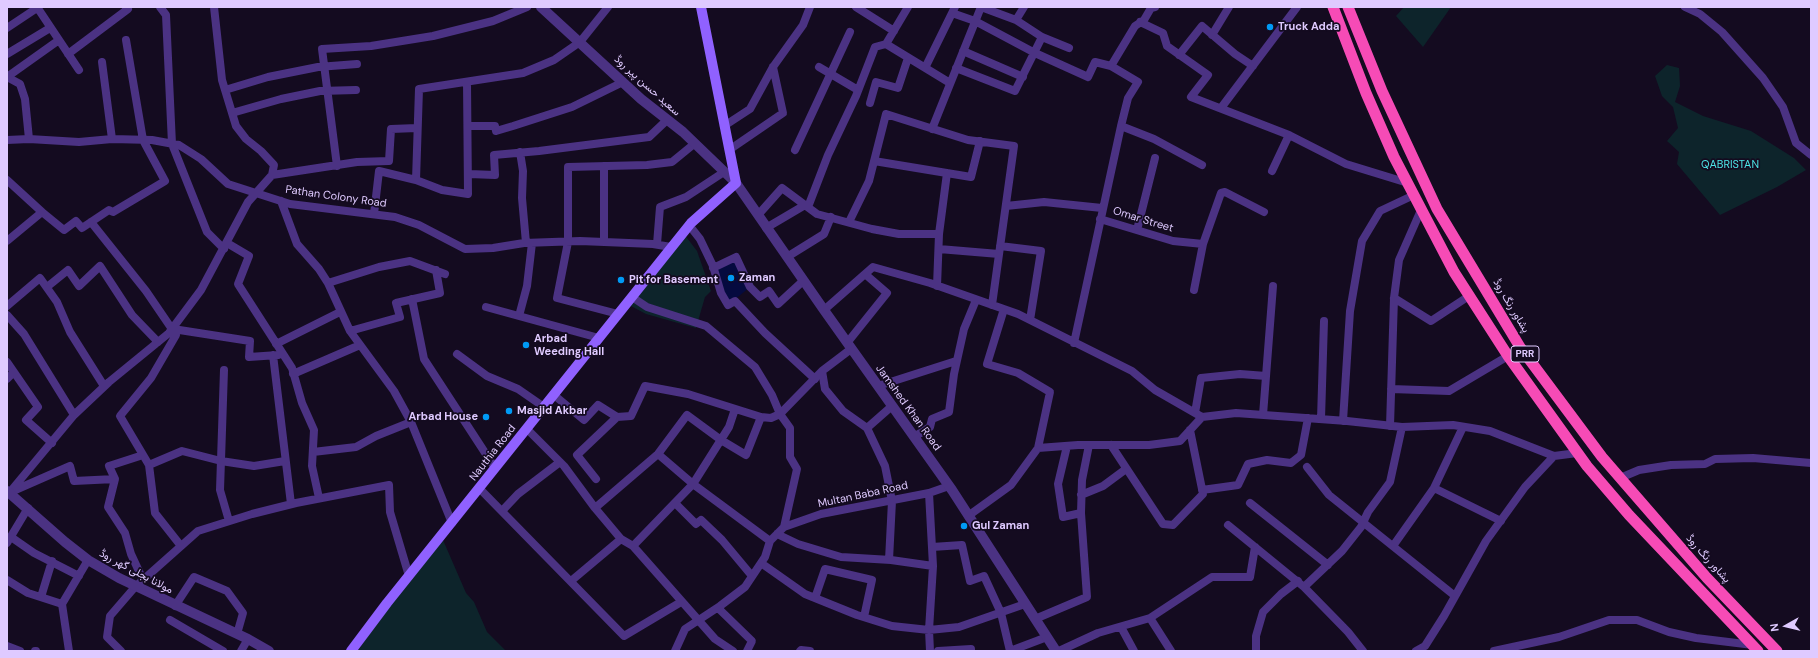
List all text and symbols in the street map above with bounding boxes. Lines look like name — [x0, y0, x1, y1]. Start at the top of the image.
place label: Truck Adda — [1278, 20, 1339, 34]
marker: Truck Adda — [1265, 22, 1275, 32]
street label: سعید حسن پیر روڈ — [611, 53, 683, 119]
park label: QABRISTAN — [1701, 158, 1759, 172]
street label: Pathan Colony Road — [285, 183, 387, 211]
street label: Omar Street — [1111, 205, 1175, 235]
place label: Zaman — [739, 271, 775, 285]
place label: Pit for Basement — [629, 273, 718, 287]
marker: Zaman — [726, 273, 736, 283]
marker: Pit for Basement — [616, 275, 626, 285]
street label: پشاور رنگ روڈ — [1490, 277, 1532, 335]
place label: Arbad Weeding Hall — [534, 332, 604, 358]
marker: Arbad Weeding Hall — [521, 340, 531, 350]
road number: PRR — [1511, 346, 1539, 362]
street label: Jamshed Khan Road — [872, 363, 944, 453]
place label: Masjid Akbar — [517, 404, 587, 418]
marker: Masjid Akbar — [504, 406, 514, 416]
place label: Arbad House — [408, 410, 478, 424]
marker: Arbad House — [481, 412, 491, 422]
street label: Nauthia Road — [467, 422, 519, 484]
street label: Multan Baba Road — [817, 479, 909, 511]
place label: Gul Zaman — [972, 519, 1029, 533]
marker: Gul Zaman — [959, 521, 969, 531]
street label: پشاور رنگ روڈ — [1683, 532, 1733, 586]
street label: مولانا بجلی گھر روڈ — [97, 547, 175, 597]
north arrow — [1766, 606, 1806, 646]
text: N — [1767, 623, 1782, 633]

